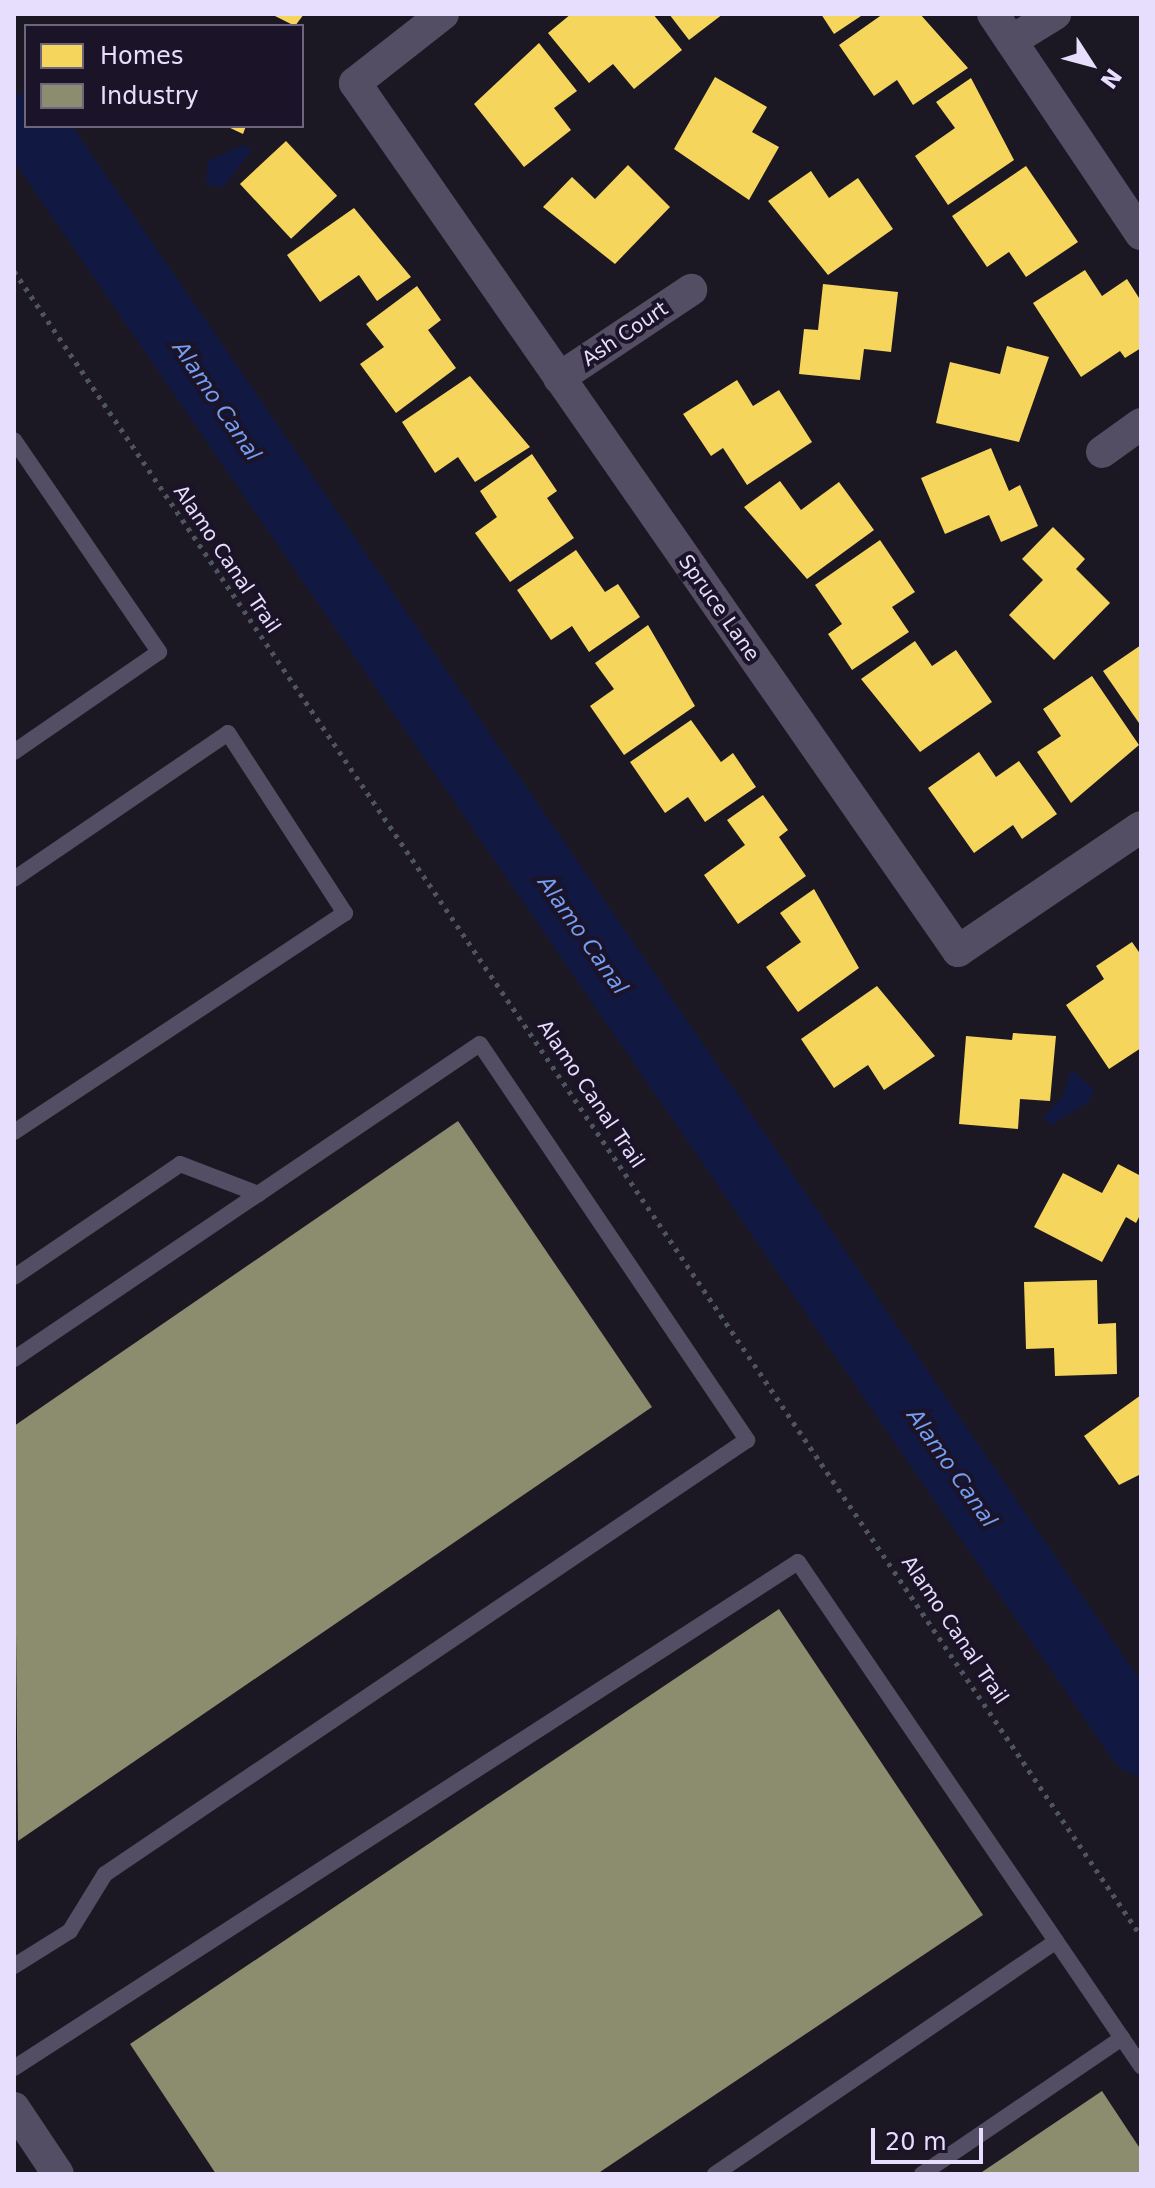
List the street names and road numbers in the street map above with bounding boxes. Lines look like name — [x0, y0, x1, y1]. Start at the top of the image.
street label: Ash Court — [578, 297, 672, 371]
street label: Alamo Canal Trail — [169, 480, 285, 638]
street label: Spruce Lane — [674, 550, 764, 666]
street label: Alamo Canal Trail — [533, 1015, 649, 1173]
street label: Alamo Canal Trail — [897, 1551, 1013, 1709]

